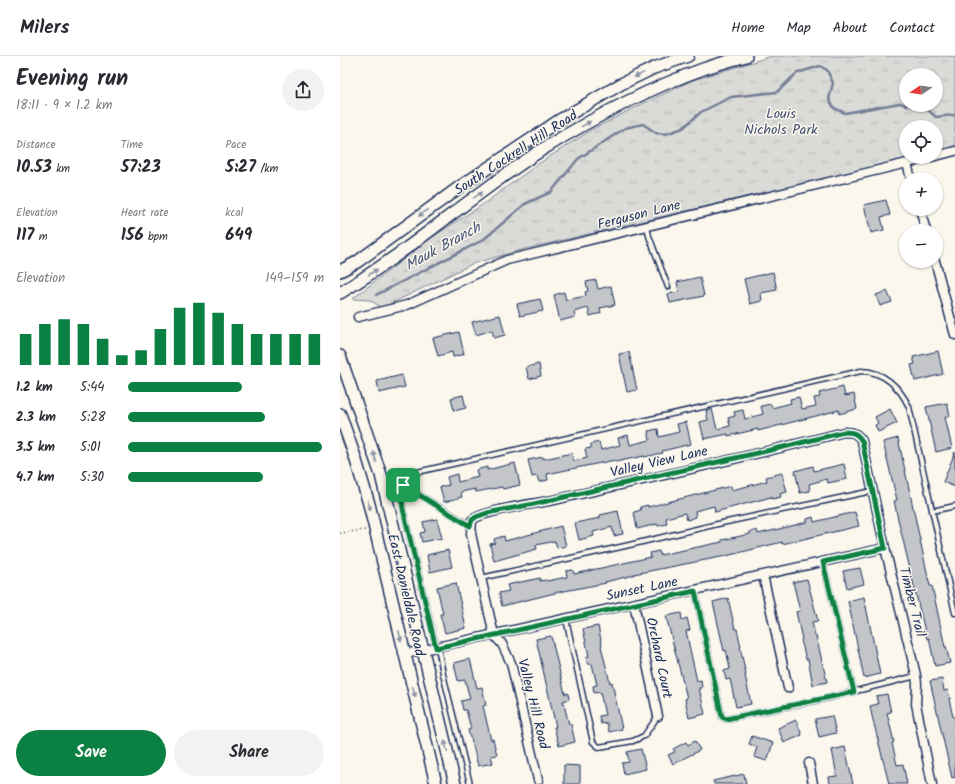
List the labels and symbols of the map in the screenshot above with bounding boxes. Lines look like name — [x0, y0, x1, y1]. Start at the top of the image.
north arrow — [899, 68, 943, 112]
one-way arrow — [633, 72, 645, 78]
park label: Louis Nichols Park — [744, 103, 818, 141]
street label: South Cockrell Hill Road — [450, 104, 583, 201]
one-way arrow — [580, 121, 592, 128]
one-way arrow — [472, 191, 483, 199]
street label: Ferguson Lane — [595, 194, 684, 236]
one-way arrow — [418, 209, 429, 217]
water label: Mauk Branch — [401, 215, 487, 278]
one-way arrow — [368, 268, 378, 276]
street label: Valley View Lane — [608, 440, 711, 484]
one-way arrow — [372, 450, 378, 462]
pin — [386, 468, 420, 502]
one-way arrow — [366, 498, 372, 511]
street label: East Danieldale Road — [381, 532, 431, 659]
street label: Timber Trail — [893, 565, 931, 640]
street label: Sunset Lane — [604, 571, 681, 607]
street label: Orchard Court — [640, 615, 678, 701]
one-way arrow — [398, 629, 404, 642]
street label: Valley Hill Road — [511, 656, 555, 753]
one-way arrow — [411, 686, 417, 698]
one-way arrow — [443, 740, 449, 752]

